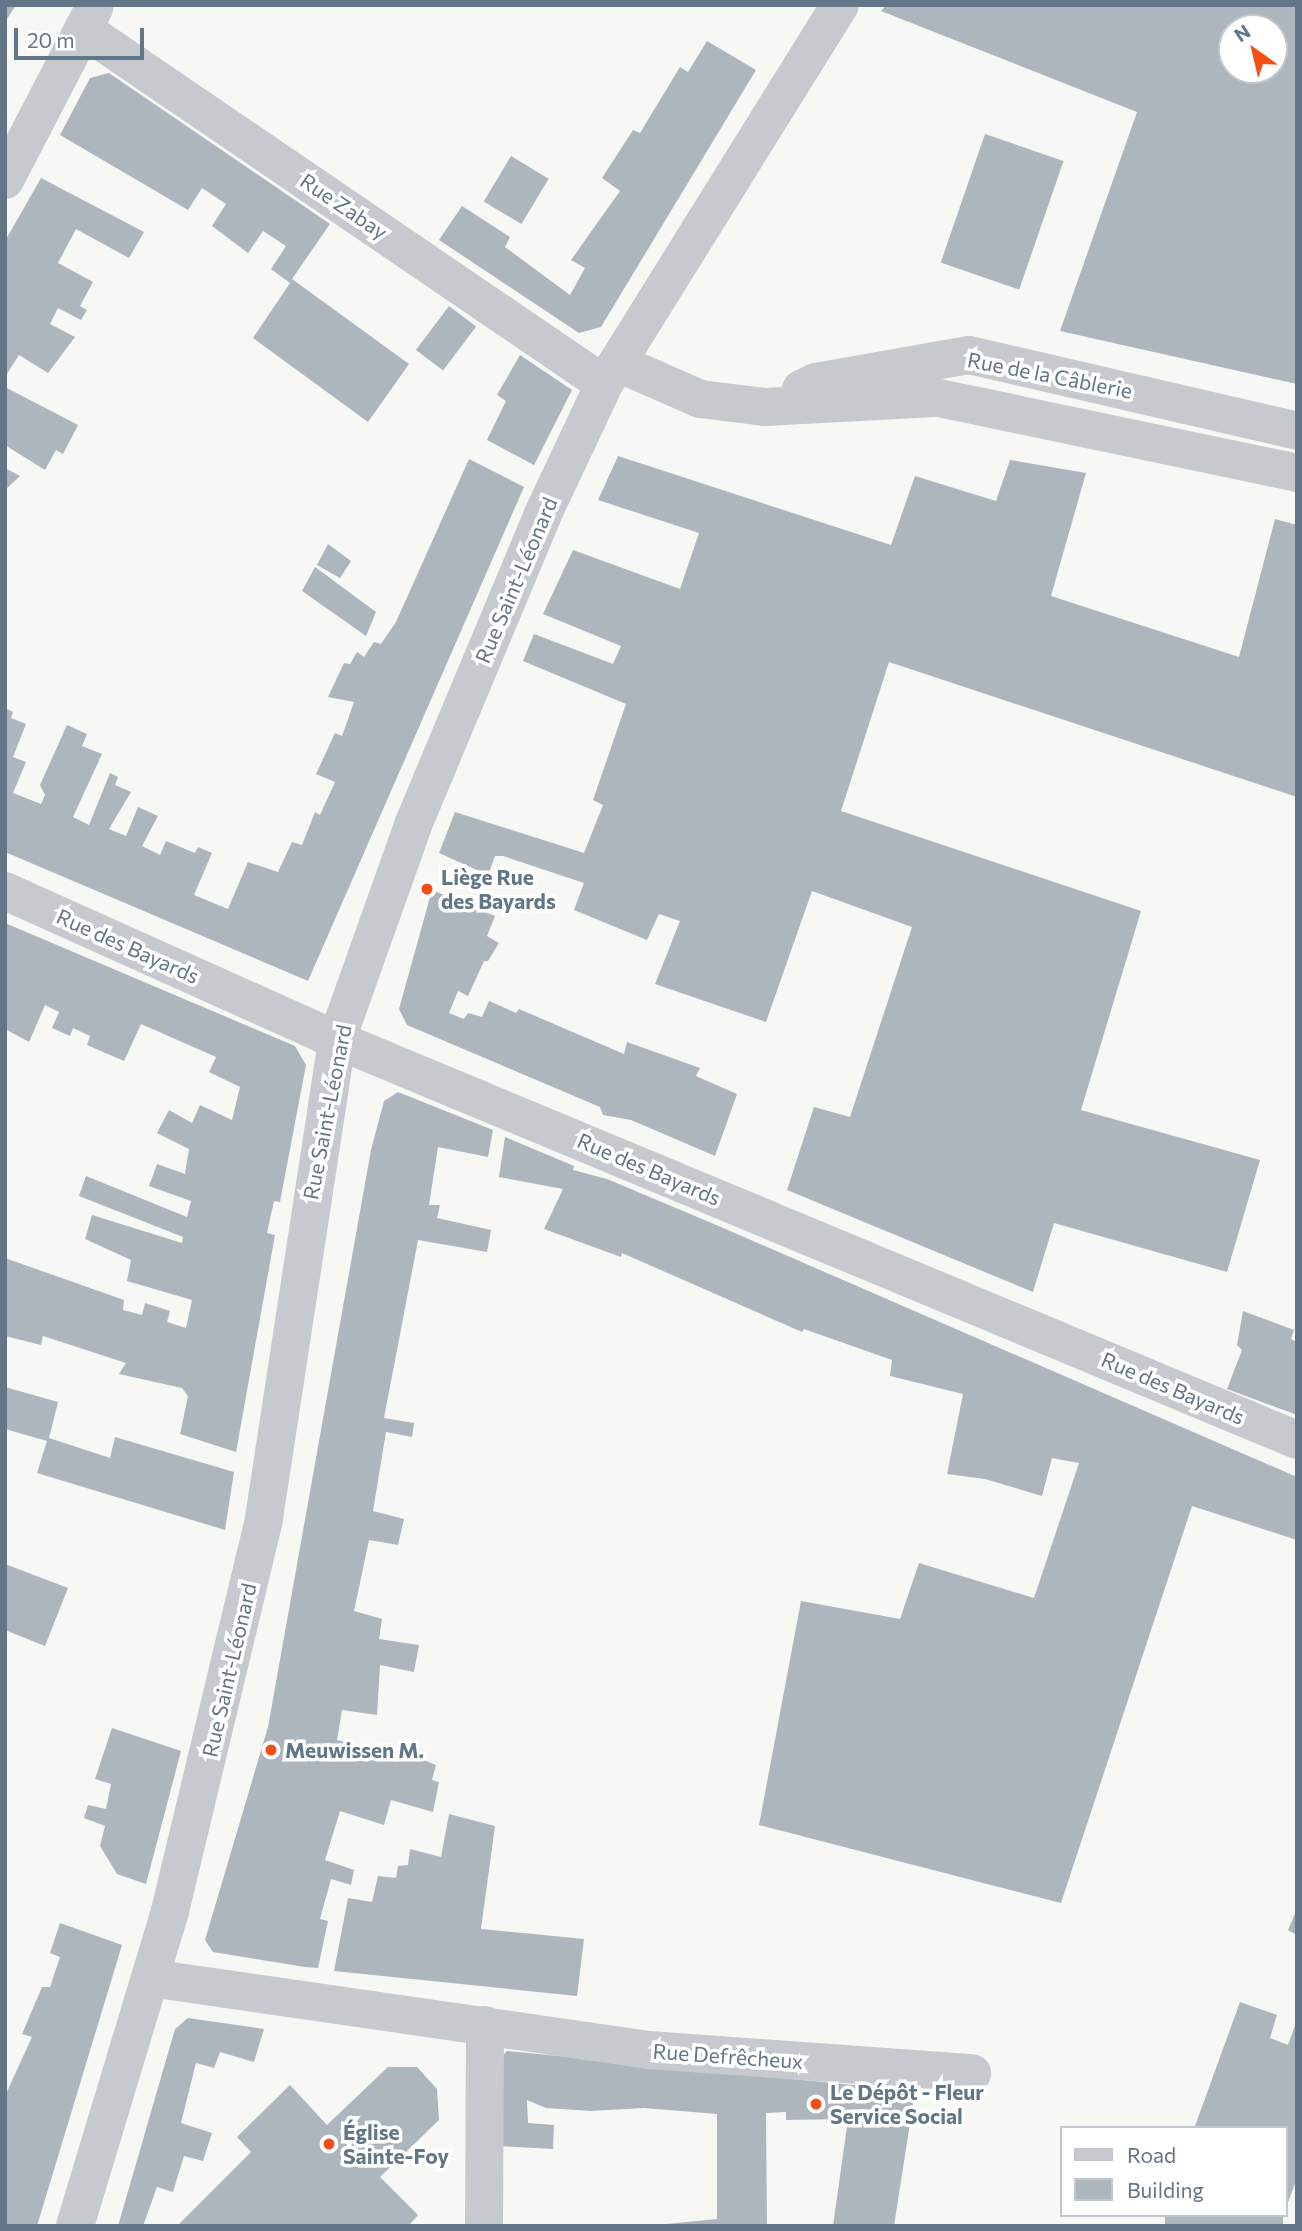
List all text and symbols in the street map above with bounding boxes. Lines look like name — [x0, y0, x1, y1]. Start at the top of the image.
scale bar — [18, 14, 147, 58]
north arrow — [1218, 14, 1288, 84]
text: N — [1230, 19, 1254, 46]
text: 20 m — [27, 27, 75, 52]
street label: Rue Zabay — [296, 168, 392, 244]
street label: Rue de la Câblerie — [965, 347, 1135, 403]
street label: Rue Saint-Léonard — [470, 493, 562, 667]
place label: Liège Rue des Bayards — [441, 864, 556, 914]
marker: Liège Rue des Bayards — [419, 881, 435, 897]
street label: Rue des Bayards — [53, 903, 203, 989]
street label: Rue Saint-Léonard — [298, 1022, 356, 1202]
street label: Rue des Bayards — [574, 1127, 724, 1211]
street label: Rue des Bayards — [1098, 1346, 1248, 1430]
street label: Rue Saint-Léonard — [197, 1581, 261, 1759]
place label: Meuwissen M. — [285, 1737, 424, 1763]
marker: Meuwissen M. — [263, 1742, 279, 1758]
street label: Rue Defrêcheux — [652, 2038, 804, 2074]
place label: Le Dépôt - Fleur Service Social — [830, 2079, 984, 2129]
marker: Le Dépôt - Fleur Service Social — [808, 2096, 824, 2112]
place label: Église Sainte-Foy — [343, 2119, 449, 2169]
legend — [1060, 2126, 1288, 2217]
marker: Église Sainte-Foy — [321, 2136, 337, 2152]
text: Road — [1127, 2142, 1176, 2167]
text: Building — [1127, 2177, 1204, 2202]

